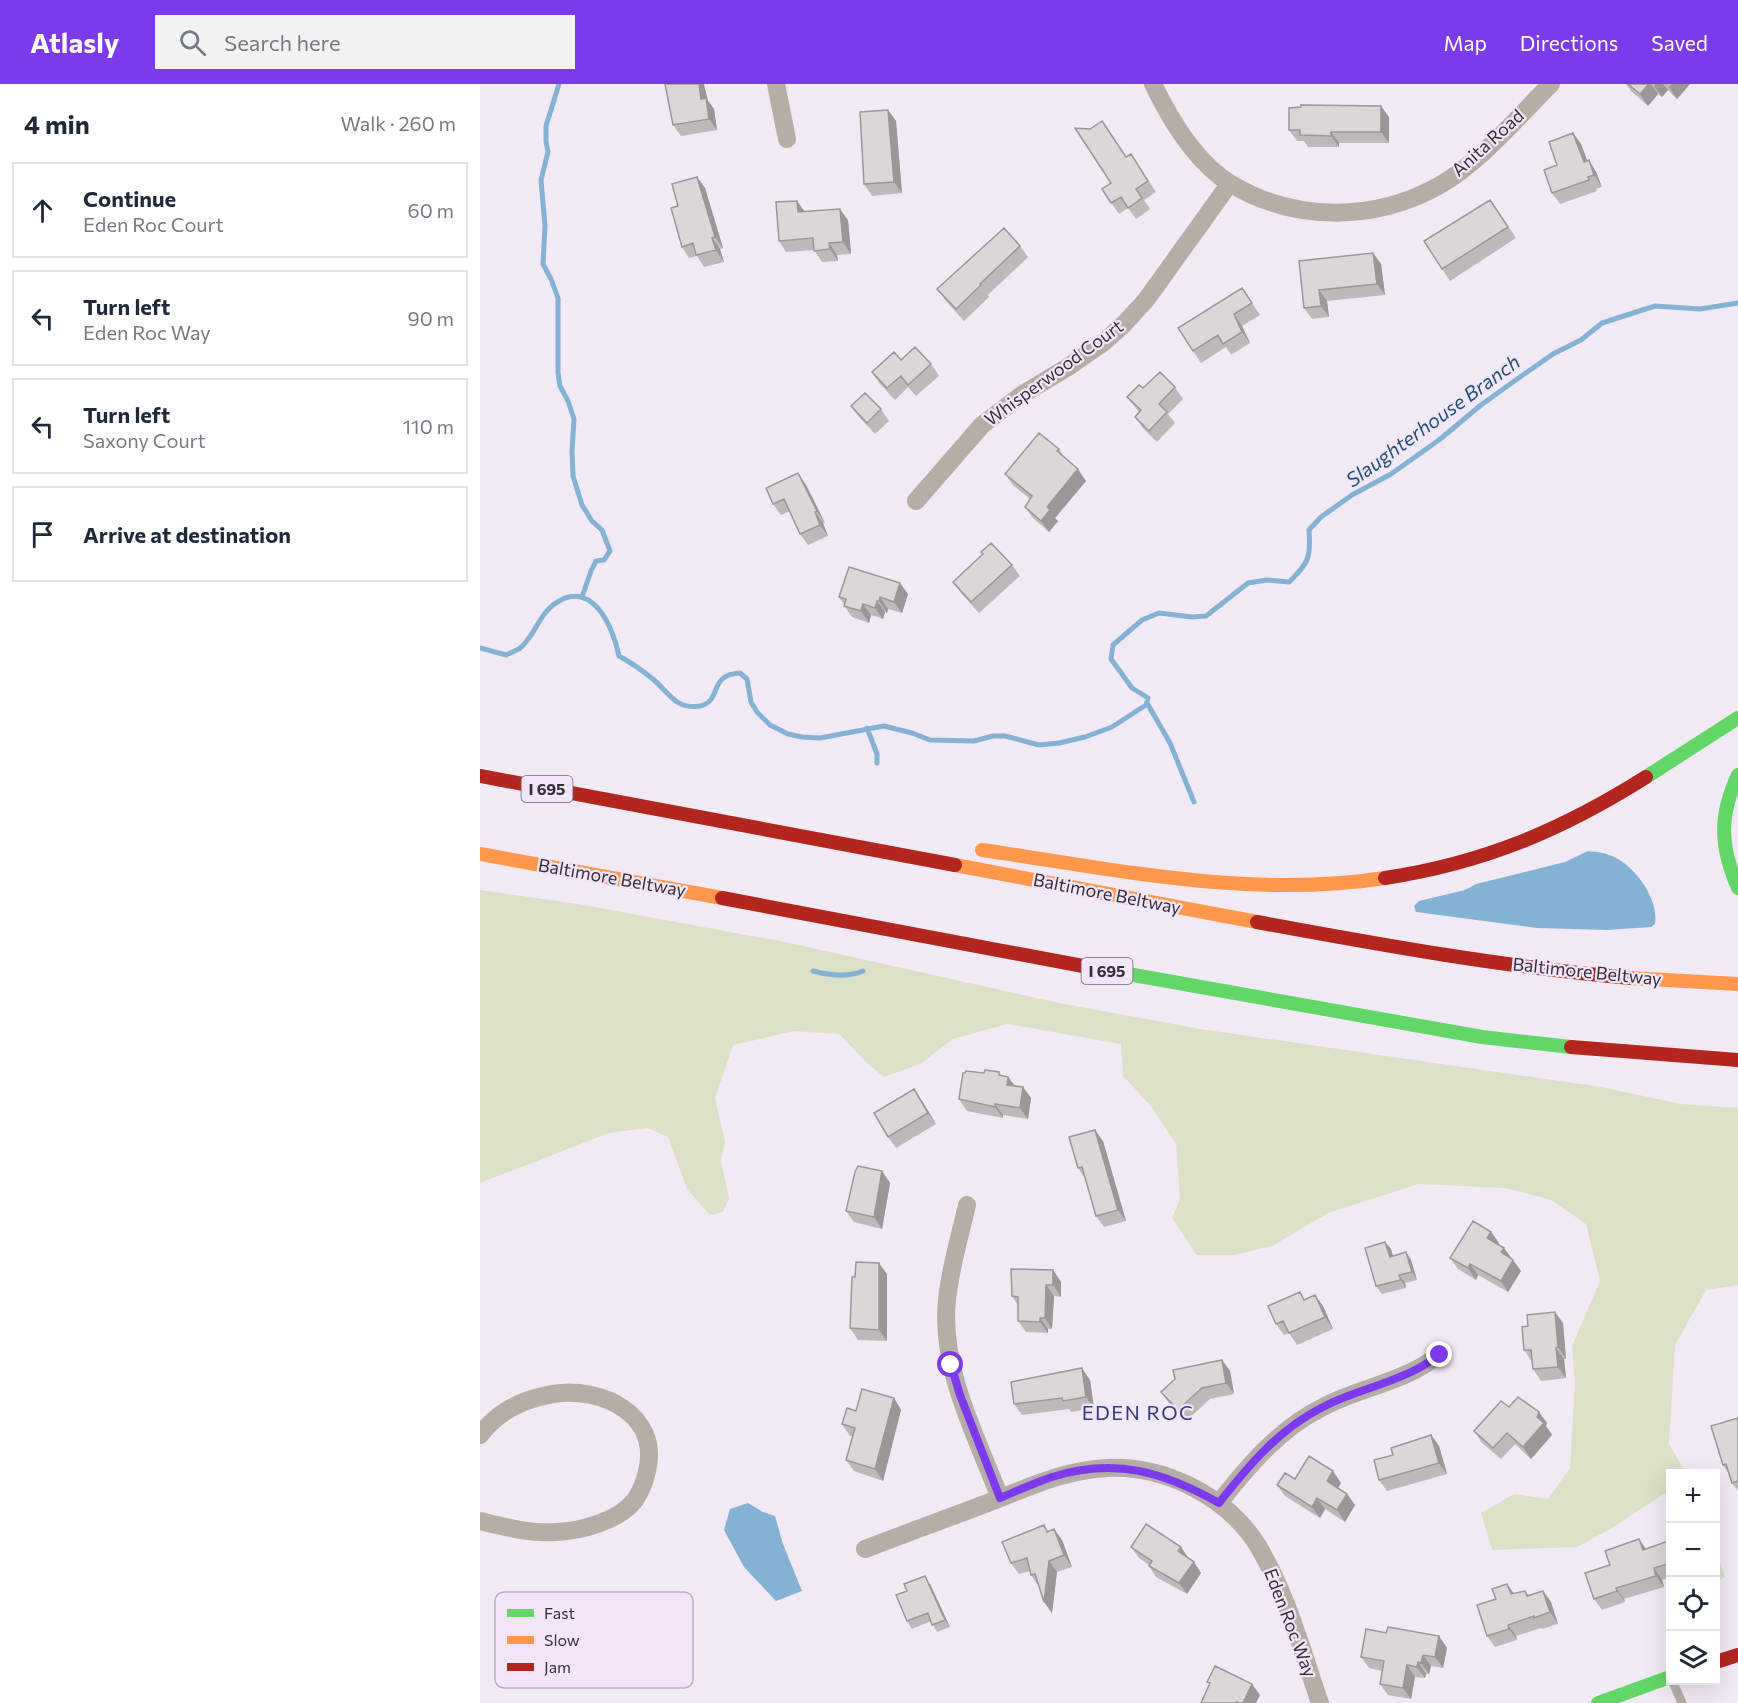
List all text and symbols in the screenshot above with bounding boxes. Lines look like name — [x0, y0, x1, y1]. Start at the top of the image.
search box — [155, 15, 575, 69]
text: Atlasly — [30, 25, 119, 59]
icon: search — [176, 26, 209, 59]
text: Search here — [224, 29, 341, 56]
text: Map — [1444, 30, 1487, 55]
text: Directions — [1520, 30, 1618, 55]
text: Saved — [1651, 30, 1708, 55]
street label: Anita Road — [1447, 104, 1528, 180]
text: 4 min — [24, 108, 90, 139]
text: Walk · 260 m — [340, 111, 456, 135]
text: Continue — [83, 185, 176, 212]
icon: ahead — [26, 194, 59, 227]
text: 60 m — [408, 198, 454, 222]
text: Eden Roc Court — [83, 212, 224, 236]
text: Turn left — [83, 293, 170, 320]
icon: left — [26, 302, 59, 335]
text: 90 m — [408, 306, 454, 330]
street label: Whisperwood Court — [980, 315, 1127, 430]
text: Eden Roc Way — [83, 320, 211, 344]
water label: Slaughterhouse Branch — [1341, 349, 1524, 491]
text: Turn left — [83, 401, 170, 428]
icon: left — [26, 410, 59, 443]
text: 110 m — [403, 414, 454, 438]
text: Saxony Court — [83, 428, 206, 452]
icon: arrive — [26, 518, 59, 551]
text: Arrive at destination — [83, 521, 291, 548]
road number: I 695 — [522, 776, 572, 802]
street label: Baltimore Beltway — [537, 853, 688, 901]
street label: Baltimore Beltway — [1032, 868, 1183, 918]
street label: Baltimore Beltway — [1512, 952, 1663, 990]
road number: I 695 — [1082, 958, 1132, 984]
route end — [1426, 1341, 1452, 1367]
route start — [937, 1351, 963, 1377]
district label: EDEN ROC — [1082, 1400, 1194, 1424]
map controls — [1666, 1469, 1720, 1685]
button: + — [1666, 1469, 1720, 1523]
button: − — [1666, 1523, 1720, 1577]
street label: Eden Roc Way — [1260, 1565, 1322, 1680]
button: locate — [1666, 1577, 1720, 1631]
legend — [495, 1592, 693, 1688]
text: Fast — [544, 1603, 575, 1622]
text: Slow — [544, 1630, 580, 1649]
button: layers — [1666, 1631, 1720, 1685]
text: Jam — [544, 1657, 571, 1676]

